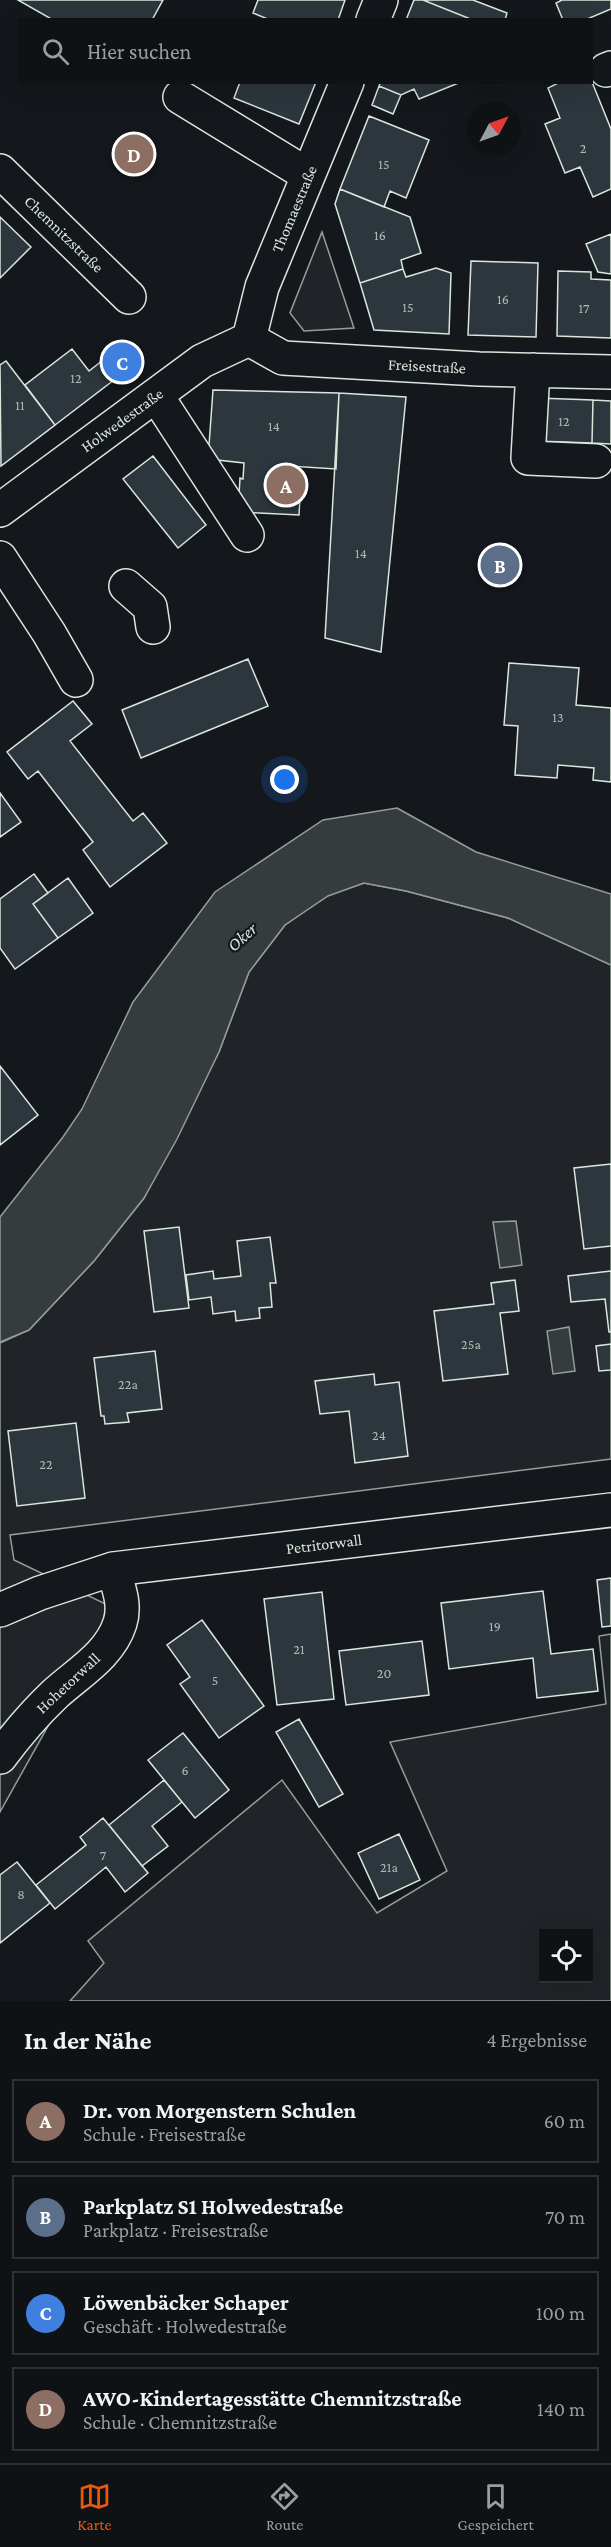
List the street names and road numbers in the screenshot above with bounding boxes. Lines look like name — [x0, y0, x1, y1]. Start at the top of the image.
street label: Thomaestraße — [268, 163, 320, 255]
street label: Chemnitzstraße — [21, 192, 107, 276]
street label: Freisestraße — [388, 355, 466, 377]
street label: Holwedestraße — [78, 385, 166, 455]
street label: Petritorwall — [285, 1531, 363, 1557]
street label: Hohetorwall — [33, 1649, 103, 1717]

